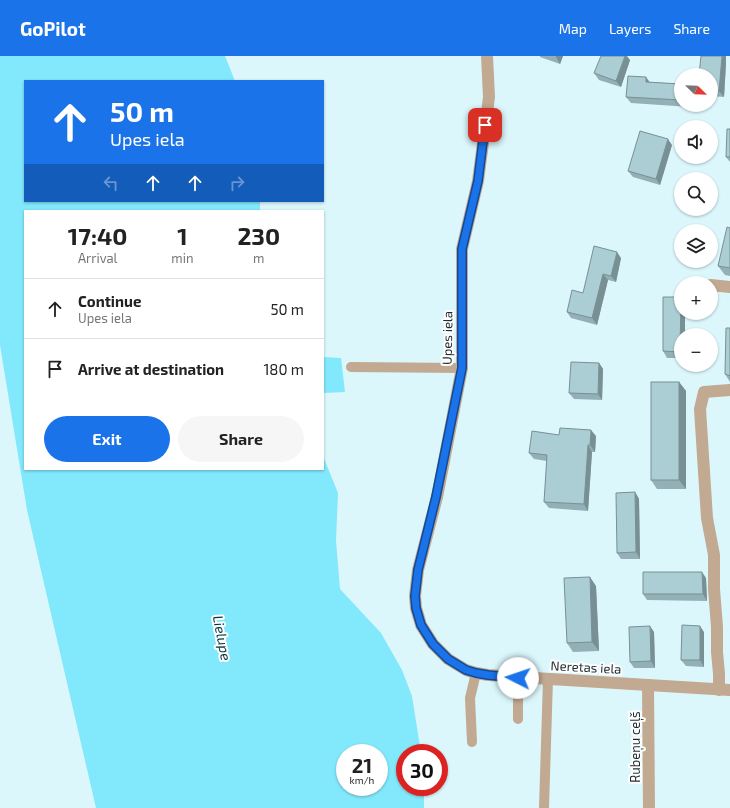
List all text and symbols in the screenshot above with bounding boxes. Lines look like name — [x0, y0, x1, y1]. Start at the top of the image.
text: GoPilot — [20, 17, 86, 40]
text: Map — [559, 20, 587, 37]
text: Layers — [609, 20, 651, 37]
text: Share — [673, 20, 710, 37]
north arrow — [674, 68, 718, 112]
map controls — [674, 68, 718, 372]
text: 50 m — [110, 94, 174, 128]
icon: ahead — [44, 96, 96, 148]
pin — [468, 108, 502, 142]
icon: arrive — [474, 114, 496, 136]
button: sound — [674, 120, 718, 164]
text: Upes iela — [110, 128, 185, 150]
icon: left — [100, 172, 122, 194]
icon: ahead — [142, 172, 164, 194]
icon: ahead — [184, 172, 206, 194]
icon: right — [226, 172, 248, 194]
button: search — [674, 172, 718, 216]
text: 17:40 — [68, 221, 128, 250]
text: 1 — [177, 221, 188, 250]
text: 230 — [237, 221, 280, 250]
button: layers — [674, 224, 718, 268]
text: Arrival — [78, 250, 117, 266]
text: min — [171, 250, 194, 266]
text: m — [253, 250, 264, 266]
button: + — [674, 276, 718, 320]
text: Continue — [78, 292, 141, 310]
icon: ahead — [44, 298, 66, 320]
text: 50 m — [270, 300, 304, 318]
text: Upes iela — [78, 310, 132, 326]
street label: Upes iela — [439, 311, 455, 365]
button: − — [674, 328, 718, 372]
icon: arrive — [44, 358, 66, 380]
text: Arrive at destination — [78, 360, 224, 378]
text: 180 m — [263, 360, 304, 378]
button: Exit — [44, 416, 170, 462]
button: Share — [178, 416, 304, 462]
water label: Lielupe — [210, 614, 235, 662]
position arrow — [497, 657, 539, 699]
street label: Neretas iela — [550, 657, 622, 677]
street label: Rubeņu ceļš — [627, 711, 644, 783]
speed limit sign: 30 — [396, 744, 448, 796]
text: 21 — [352, 753, 372, 777]
text: km/h — [350, 774, 374, 786]

